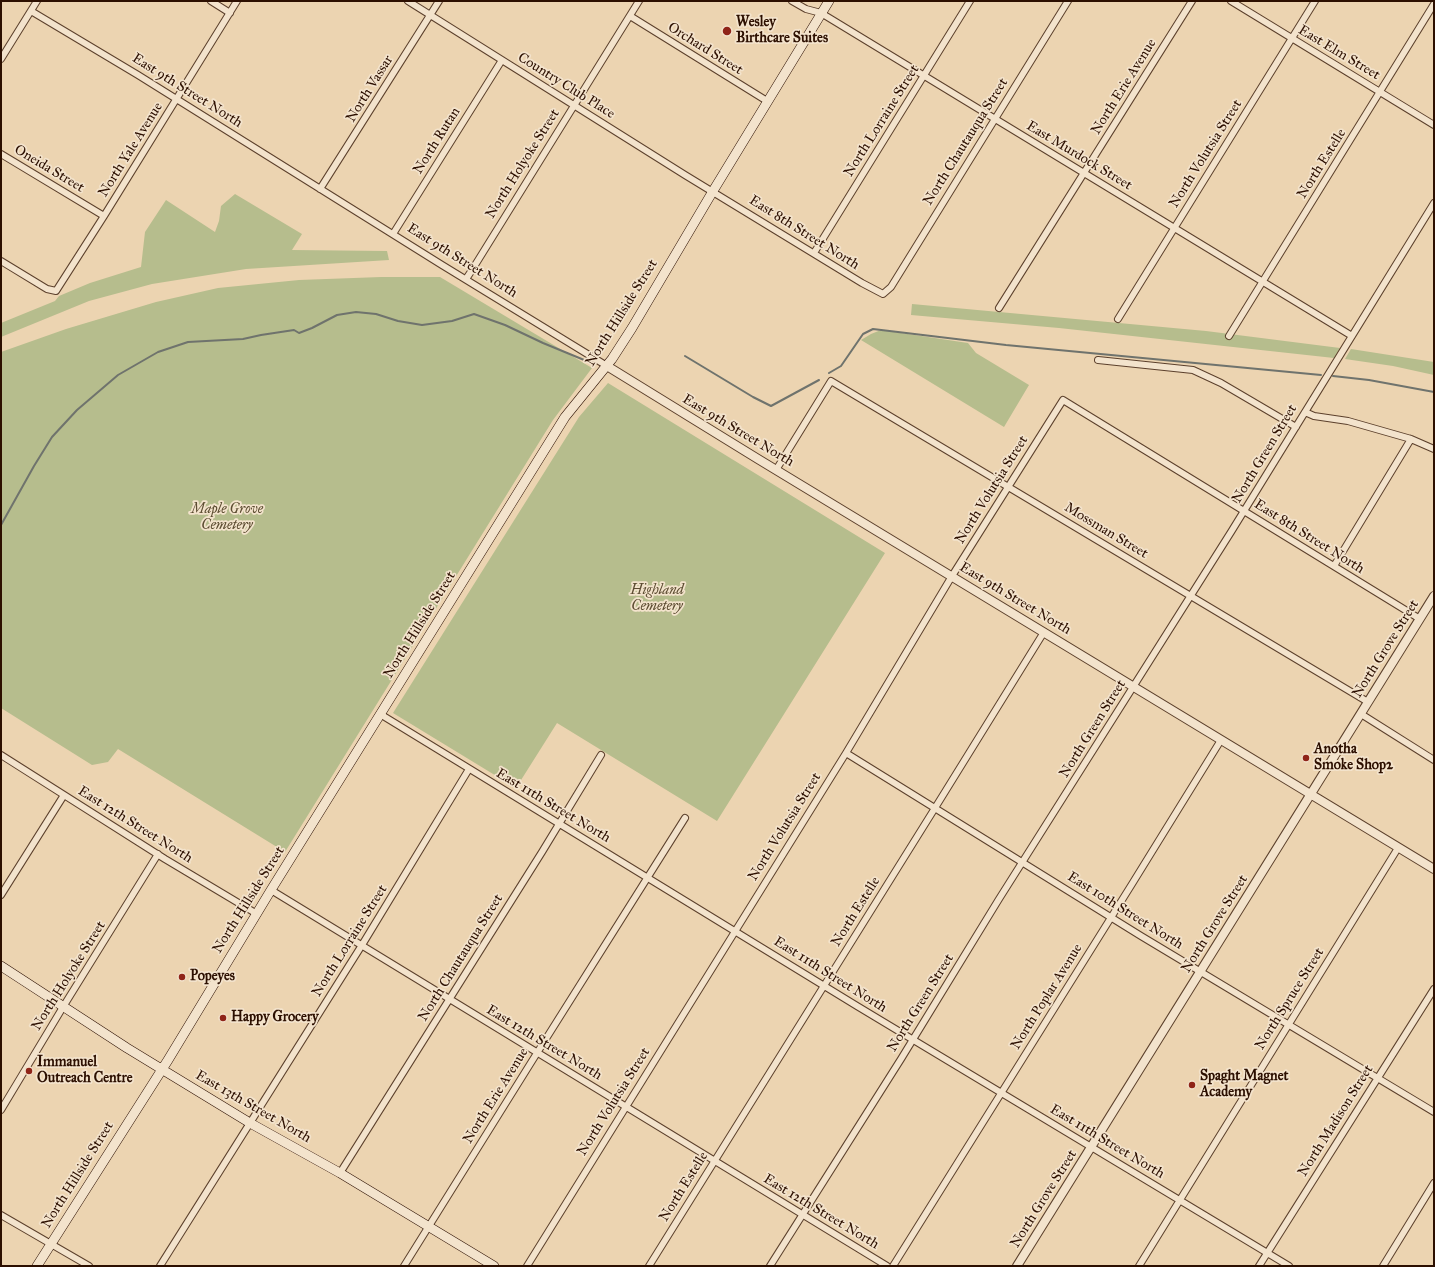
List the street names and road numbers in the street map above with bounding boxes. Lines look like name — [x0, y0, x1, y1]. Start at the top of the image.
street label: Orchard Street — [664, 19, 746, 79]
street label: East Elm Street — [1295, 22, 1383, 84]
street label: North Erie Avenue — [1088, 36, 1160, 138]
street label: Country Club Place — [514, 49, 618, 123]
street label: East 9th Street North — [129, 50, 245, 132]
street label: North Vassar — [343, 52, 397, 126]
street label: North Lorraine Street — [841, 62, 923, 180]
street label: North Chautauqua Street — [920, 75, 1012, 209]
street label: North Volutsia Street — [1166, 97, 1246, 211]
street label: North Yale Avenue — [95, 100, 167, 200]
street label: North Rutan — [410, 105, 464, 177]
street label: North Holyoke Street — [483, 106, 563, 222]
street label: East Murdock Street — [1023, 118, 1135, 194]
street label: North Estelle — [1294, 126, 1350, 202]
street label: Oneida Street — [11, 142, 87, 196]
street label: East 8th Street North — [746, 192, 862, 274]
street label: East 9th Street North — [404, 220, 520, 302]
street label: North Hillside Street — [582, 256, 662, 370]
street label: East 9th Street North — [679, 391, 797, 471]
street label: North Green Street — [1229, 402, 1301, 506]
street label: North Volutsia Street — [952, 433, 1032, 547]
street label: East 8th Street North — [1251, 496, 1367, 578]
street label: Mossman Street — [1061, 499, 1151, 563]
street label: East 9th Street North — [956, 559, 1074, 639]
street label: North Hillside Street — [380, 568, 460, 682]
street label: North Grove Street — [1349, 597, 1423, 701]
street label: North Green Street — [1056, 677, 1130, 781]
street label: East 11th Street North — [493, 765, 613, 847]
street label: North Volutsia Street — [745, 770, 825, 884]
street label: East 12th Street North — [75, 783, 195, 867]
street label: North Hillside Street — [209, 843, 289, 957]
street label: East 10th Street North — [1064, 869, 1186, 953]
street label: North Grove Street — [1178, 872, 1252, 976]
street label: North Estelle — [828, 874, 884, 950]
street label: North Lorraine Street — [309, 882, 391, 1000]
street label: North Chautauqua Street — [415, 891, 507, 1025]
street label: North Holyoke Street — [29, 918, 109, 1034]
street label: East 11th Street North — [770, 933, 890, 1017]
street label: North Poplar Avenue — [1008, 941, 1086, 1053]
street label: North Spruce Street — [1252, 945, 1328, 1053]
street label: North Green Street — [884, 951, 958, 1055]
street label: East 12th Street North — [483, 1002, 605, 1084]
street label: North Erie Avenue — [460, 1045, 532, 1147]
street label: North Volutsia Street — [574, 1045, 654, 1159]
street label: North Madison Street — [1295, 1062, 1377, 1180]
street label: East 13th Street North — [192, 1067, 314, 1147]
street label: East 11th Street North — [1047, 1101, 1167, 1183]
street label: North Hillside Street — [38, 1118, 118, 1232]
street label: North Grove Street — [1007, 1147, 1081, 1251]
street label: North Estelle — [656, 1149, 712, 1225]
street label: East 12th Street North — [760, 1171, 882, 1253]

